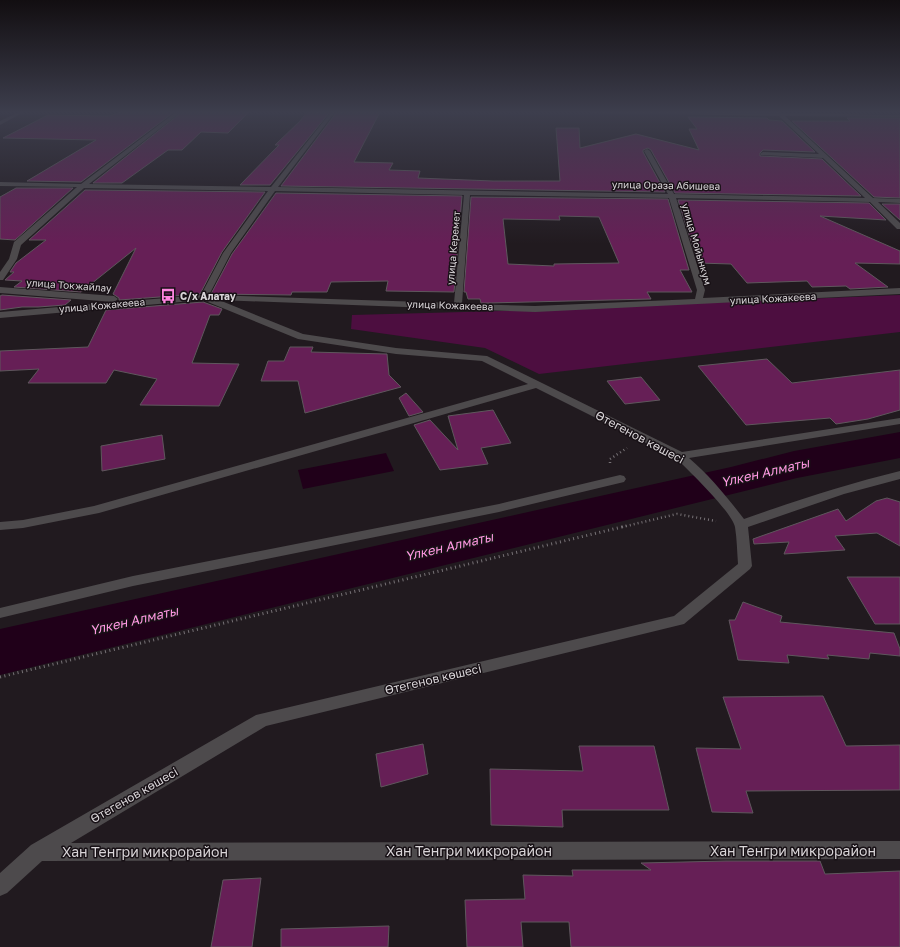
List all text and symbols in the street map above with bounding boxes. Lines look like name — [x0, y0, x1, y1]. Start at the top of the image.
street label: улица Ораза Абишева — [612, 178, 720, 192]
street label: улица Мойынкум — [680, 202, 714, 286]
street label: улица Керемет — [444, 210, 462, 285]
street label: улица Токжайлау — [26, 276, 112, 294]
bus stop icon: С/х Алатау — [159, 287, 177, 305]
place label: С/х Алатау — [180, 290, 236, 302]
street label: улица Кожакеева — [730, 290, 816, 306]
street label: улица Кожакеева — [58, 295, 146, 315]
street label: улица Кожакеева — [407, 297, 493, 313]
street label: Өтегенов көшесі — [593, 407, 687, 467]
water label: Үлкен Алматы — [719, 454, 812, 490]
water label: Үлкен Алматы — [403, 528, 496, 564]
water label: Үлкен Алматы — [88, 602, 181, 638]
street label: Өтегенов көшесі — [383, 661, 483, 697]
street label: Өтегенов көшесі — [88, 764, 180, 826]
street label: Хан Тенгри микрорайон — [386, 842, 552, 859]
street label: Хан Тенгри микрорайон — [710, 842, 876, 859]
street label: Хан Тенгри микрорайон — [62, 843, 228, 860]

